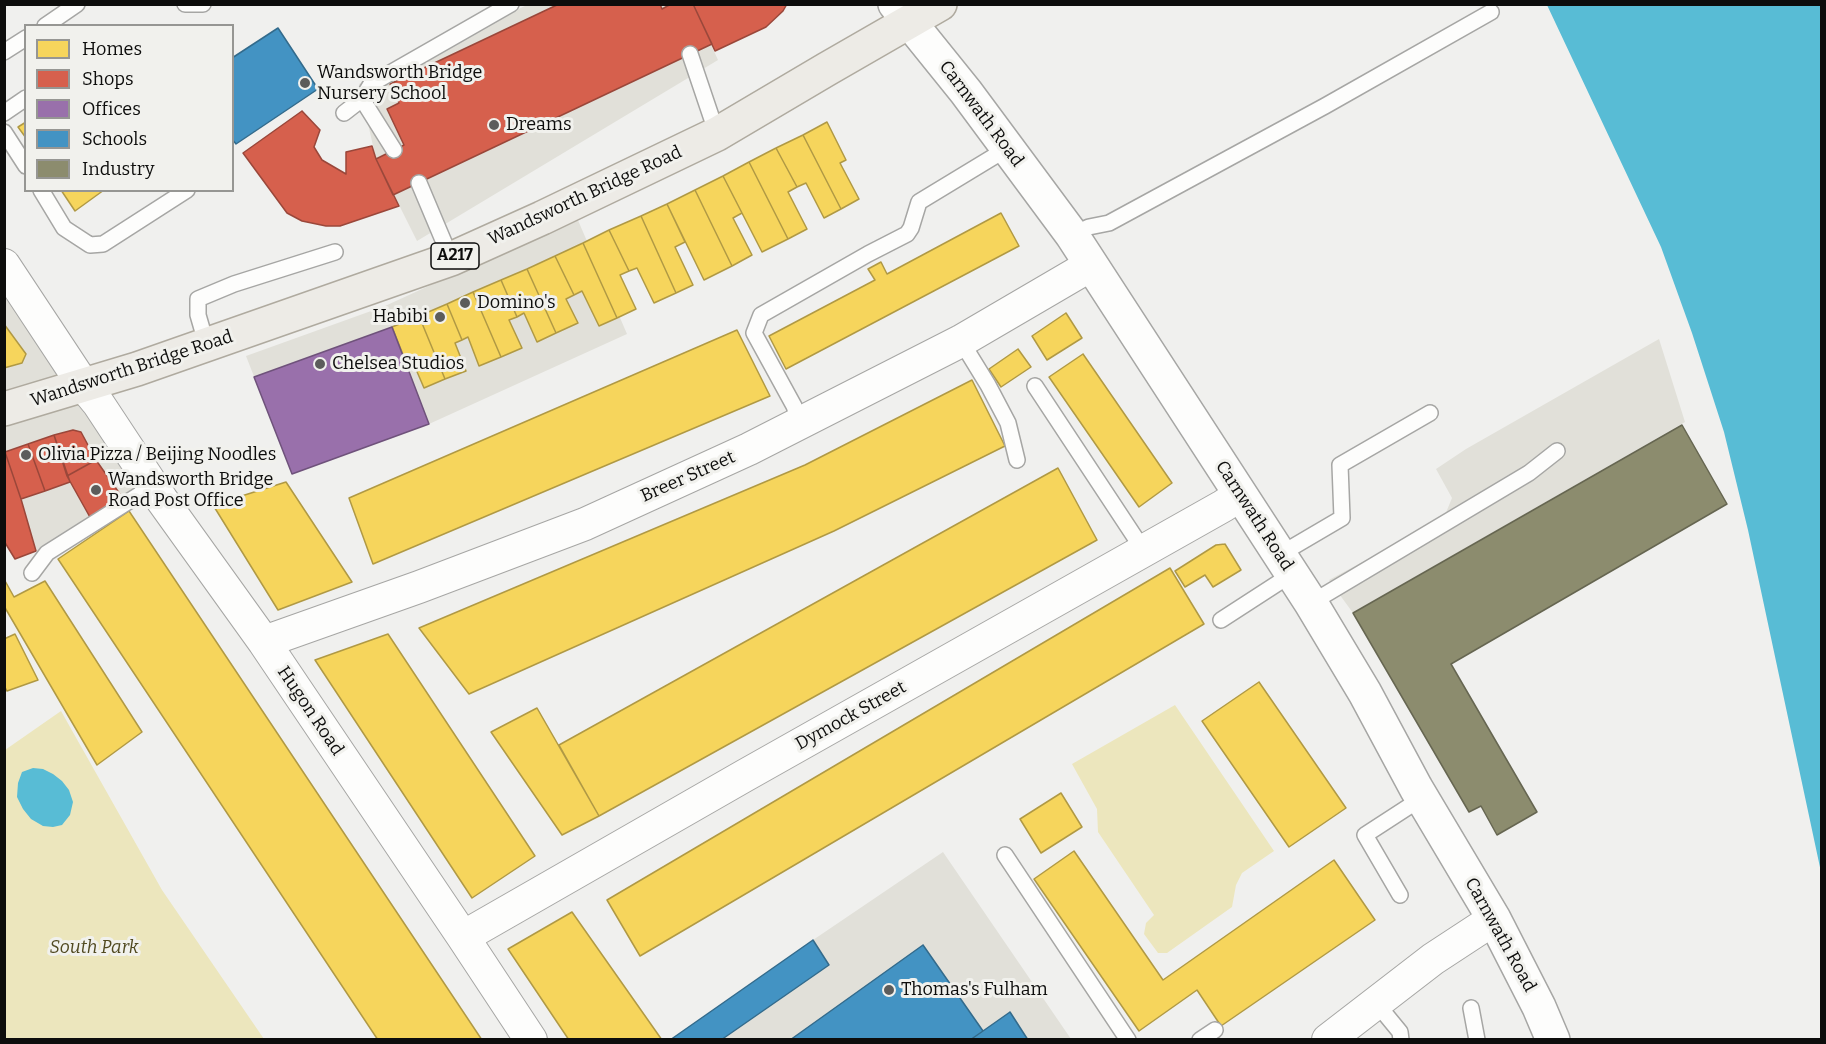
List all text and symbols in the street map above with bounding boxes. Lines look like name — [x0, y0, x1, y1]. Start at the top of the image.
legend — [24, 24, 234, 192]
text: Homes — [82, 38, 142, 60]
street label: Carnwath Road — [934, 57, 1028, 171]
place label: Wandsworth Bridge Nursery School — [317, 62, 482, 104]
text: Shops — [82, 68, 134, 90]
marker: Wandsworth Bridge Nursery School — [298, 76, 312, 90]
text: Offices — [82, 98, 141, 120]
place label: Dreams — [506, 114, 572, 136]
marker: Dreams — [487, 118, 501, 132]
text: Schools — [82, 128, 147, 150]
street label: Wandsworth Bridge Road — [485, 142, 685, 250]
text: Industry — [82, 158, 154, 180]
road number: A217 — [431, 243, 479, 269]
place label: Domino's — [477, 292, 556, 314]
marker: Domino's — [458, 296, 472, 310]
place label: Habibi — [373, 306, 428, 328]
marker: Habibi — [433, 310, 447, 324]
street label: Wandsworth Bridge Road — [28, 326, 236, 412]
place label: Chelsea Studios — [332, 353, 464, 375]
marker: Chelsea Studios — [313, 357, 327, 371]
place label: Olivia Pizza / Beijing Noodles — [38, 444, 276, 466]
street label: Breer Street — [638, 447, 738, 507]
marker: Olivia Pizza / Beijing Noodles — [19, 448, 33, 462]
street label: Carnwath Road — [1210, 457, 1298, 575]
place label: Wandsworth Bridge Road Post Office — [108, 469, 273, 512]
marker: Wandsworth Bridge Road Post Office — [89, 483, 103, 497]
street label: Hugon Road — [272, 662, 348, 760]
street label: Dymock Street — [792, 677, 910, 755]
street label: Carnwath Road — [1460, 874, 1540, 996]
park label: South Park — [49, 937, 139, 959]
place label: Thomas's Fulham — [901, 979, 1048, 1001]
marker: Thomas's Fulham — [882, 983, 896, 997]

